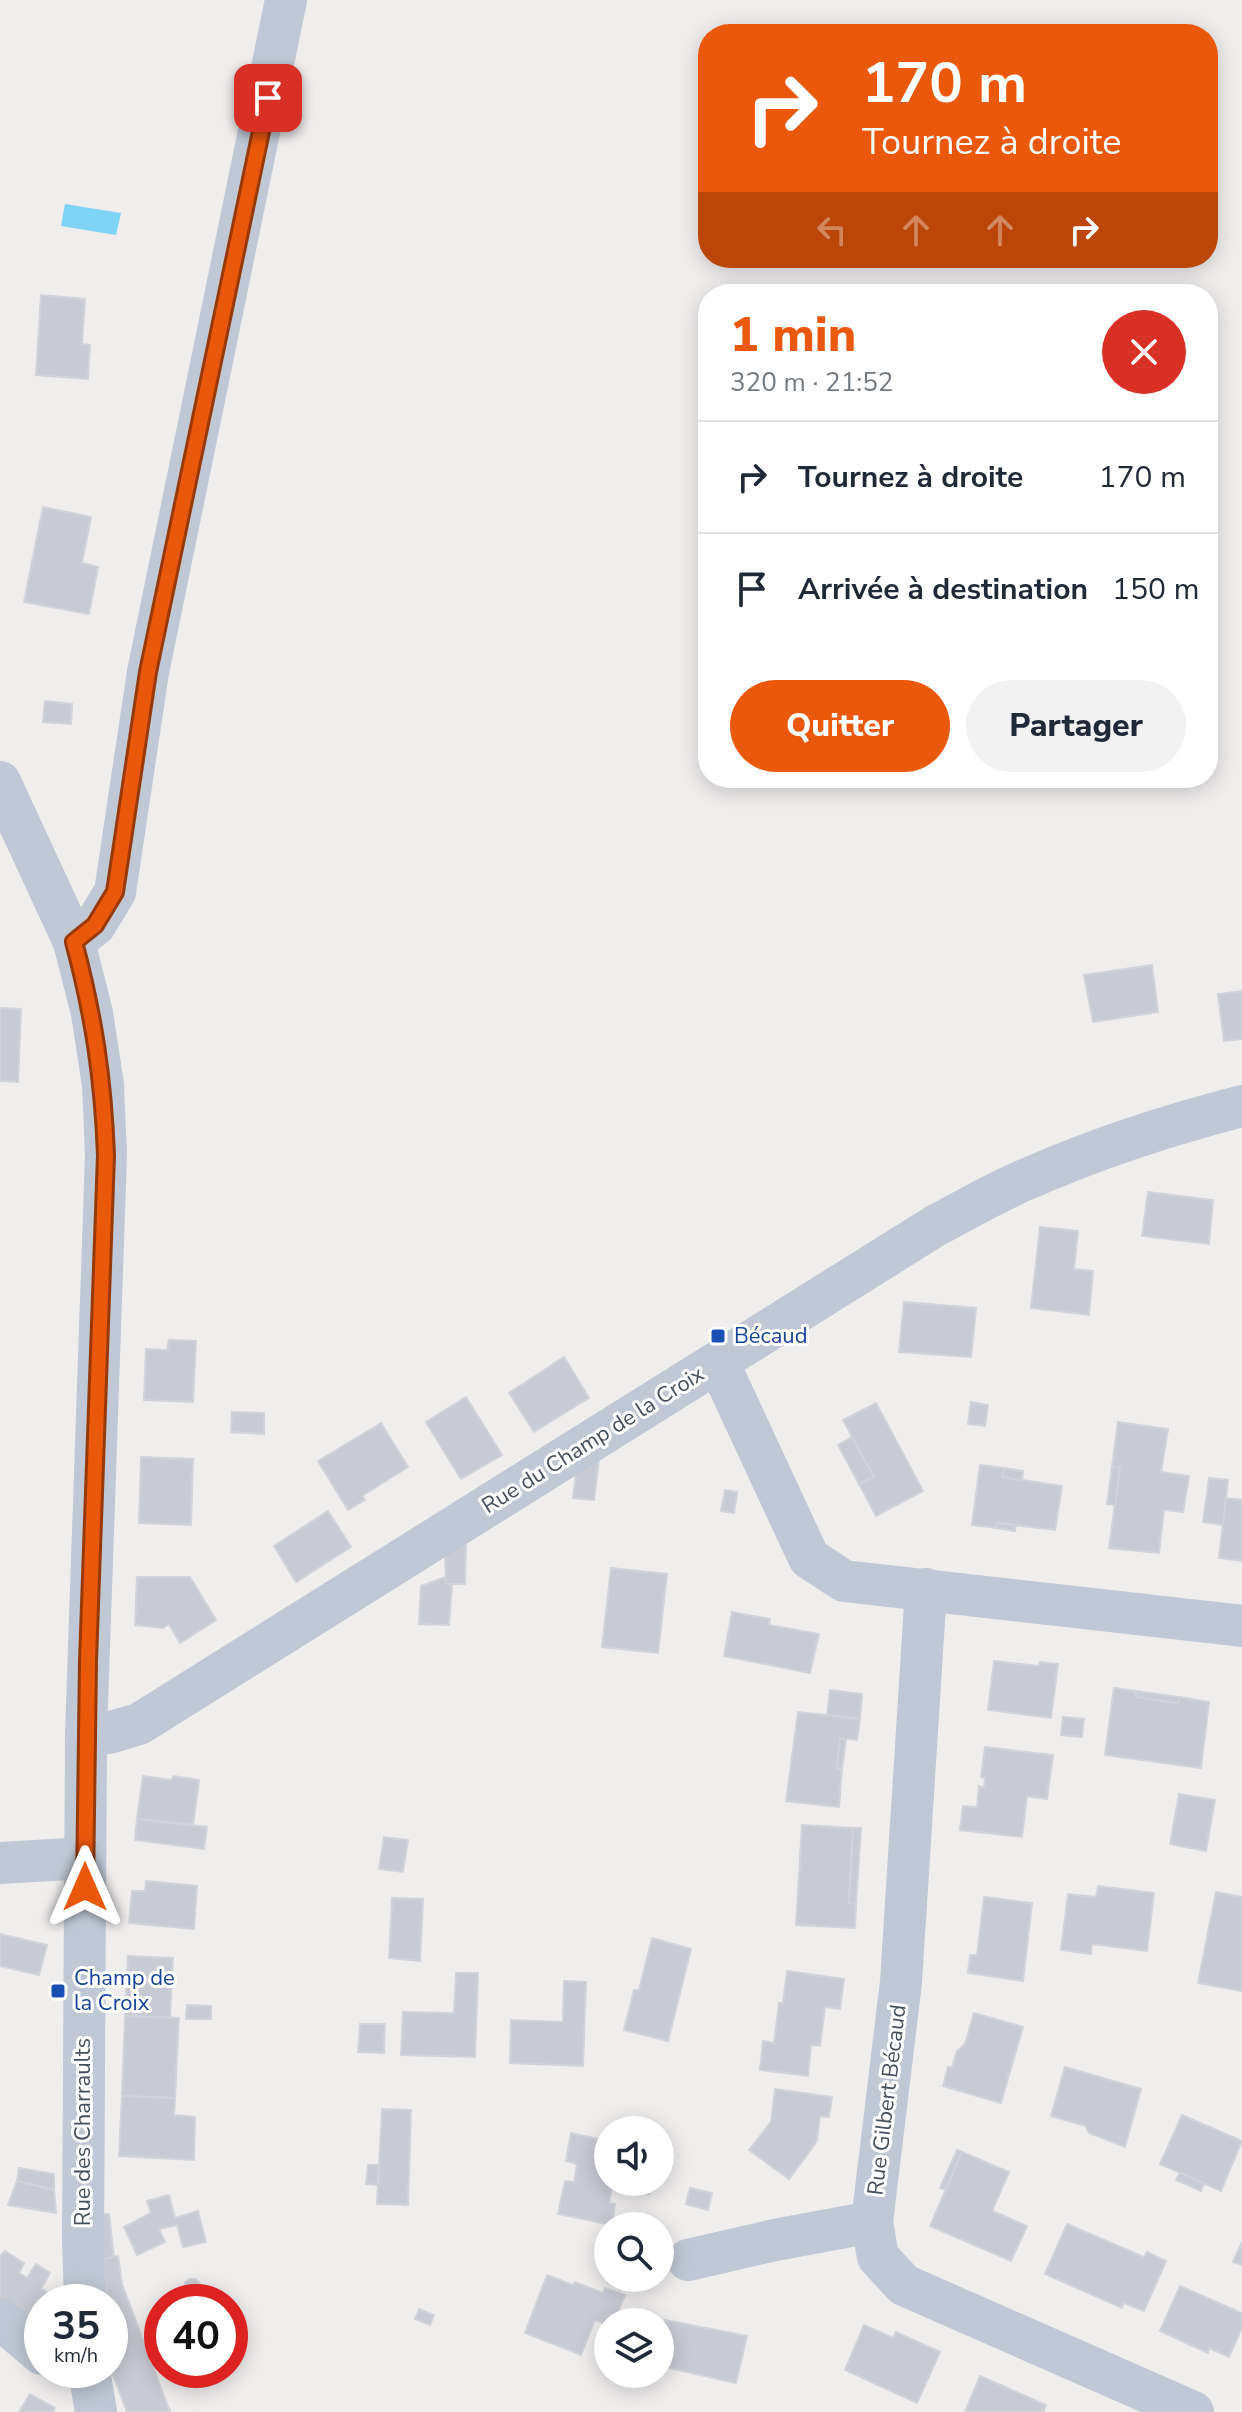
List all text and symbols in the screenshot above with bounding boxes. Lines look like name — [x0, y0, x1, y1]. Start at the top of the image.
text: 170 m — [862, 45, 1027, 122]
icon: right — [730, 56, 834, 160]
pin — [234, 64, 302, 132]
icon: arrive — [246, 76, 290, 120]
text: Tournez à droite — [862, 118, 1121, 167]
icon: left — [810, 208, 854, 252]
icon: ahead — [894, 208, 938, 252]
icon: ahead — [978, 208, 1022, 252]
icon: right — [1062, 208, 1106, 252]
text: 1 min — [730, 302, 856, 368]
button: close — [1102, 310, 1186, 394]
text: 320 m · 21:52 — [730, 365, 893, 400]
icon: right — [730, 455, 774, 499]
text: Tournez à droite — [798, 457, 1023, 498]
text: 170 m — [1099, 457, 1186, 498]
icon: arrive — [730, 567, 774, 611]
text: Arrivée à destination — [798, 569, 1088, 610]
text: 150 m — [1112, 569, 1199, 610]
button: Quitter — [730, 680, 950, 772]
button: Partager — [966, 680, 1186, 772]
place label: Bécaud — [734, 1321, 808, 1351]
marker: Bécaud — [709, 1327, 727, 1345]
street label: Rue du Champ de la Croix — [476, 1359, 710, 1521]
position arrow — [43, 1845, 127, 1929]
place label: Champ de la Croix — [74, 1963, 175, 2018]
marker: Champ de la Croix — [49, 1982, 67, 2000]
street label: Rue Gilbert Bécaud — [860, 2003, 914, 2197]
street label: Rue des Charraults — [68, 2038, 98, 2226]
map controls — [594, 2116, 674, 2388]
button: sound — [594, 2116, 674, 2196]
button: search — [594, 2212, 674, 2292]
speed limit sign: 40 — [144, 2284, 248, 2388]
text: 35 — [52, 2299, 100, 2353]
button: layers — [594, 2308, 674, 2388]
text: km/h — [54, 2342, 98, 2369]

